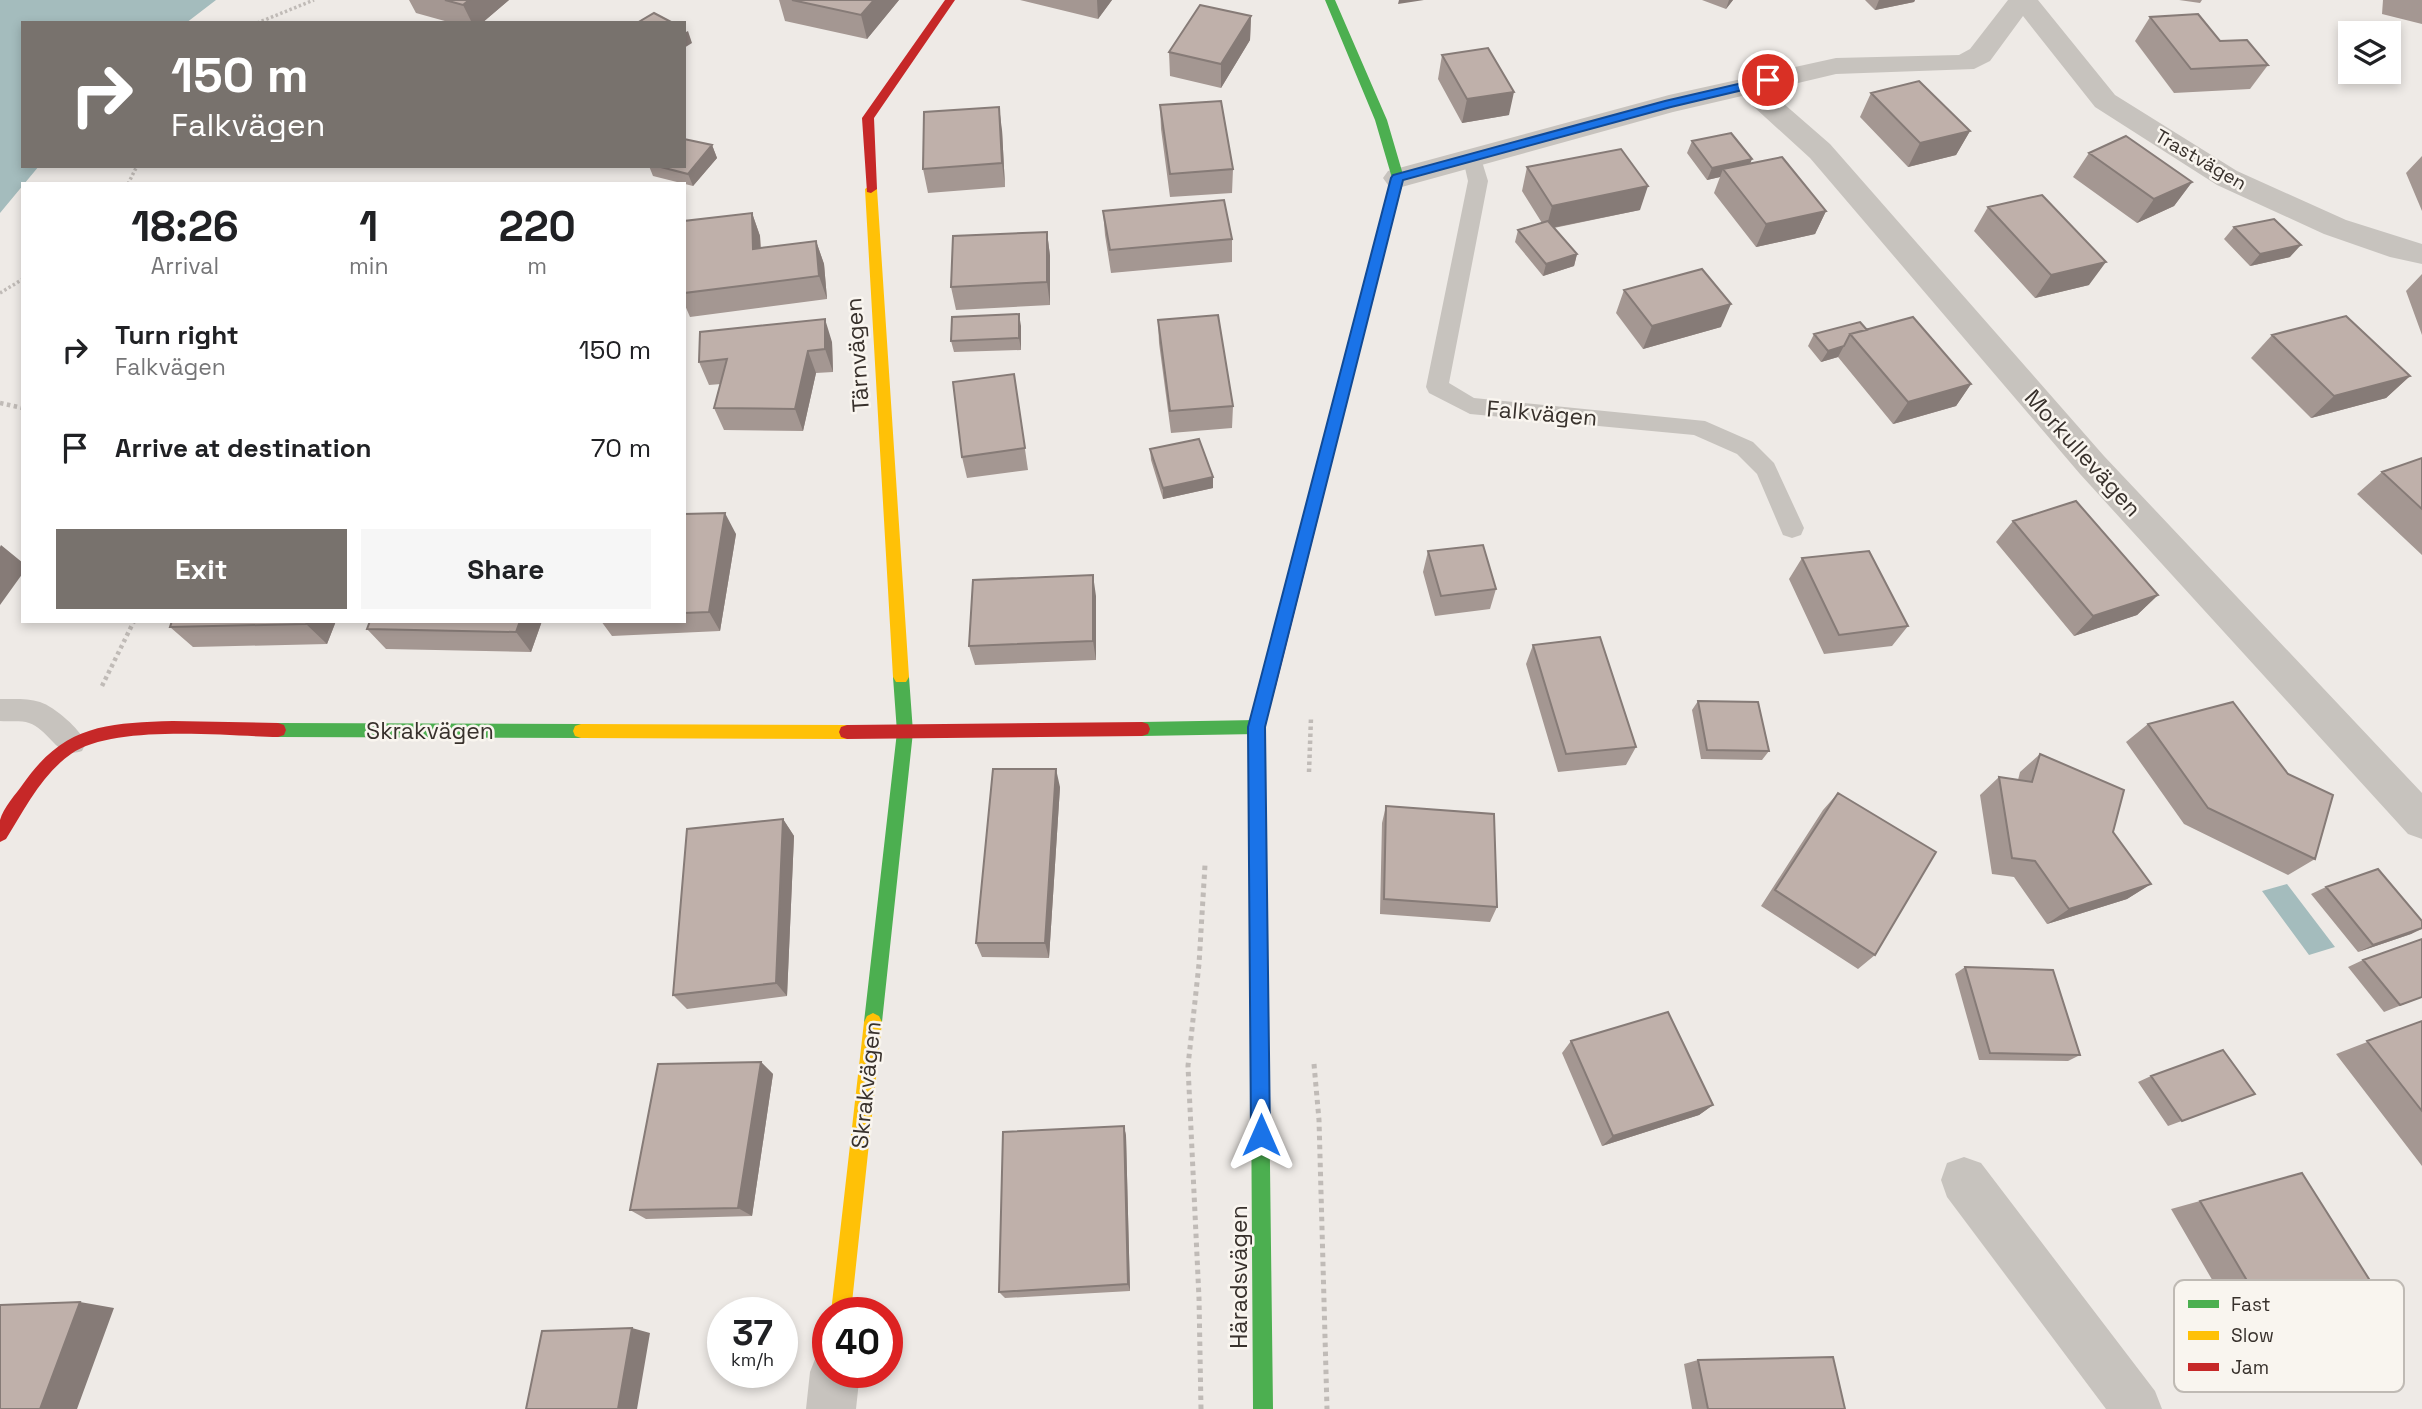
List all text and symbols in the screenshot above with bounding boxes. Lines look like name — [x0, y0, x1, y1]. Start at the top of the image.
map controls — [2338, 21, 2401, 84]
button: layers — [2338, 21, 2401, 84]
text: 150 m — [171, 44, 309, 106]
icon: right — [56, 49, 147, 140]
pin — [1738, 50, 1798, 110]
icon: arrive — [1749, 61, 1787, 99]
text: Falkvägen — [171, 105, 325, 145]
street label: Trastvägen — [2150, 123, 2251, 196]
text: 18:26 — [131, 200, 239, 253]
text: 1 — [359, 200, 378, 253]
text: 220 — [499, 200, 576, 253]
text: Arrival — [151, 251, 219, 281]
text: min — [349, 251, 389, 281]
text: m — [527, 251, 547, 281]
street label: Tärnvägen — [838, 297, 876, 413]
text: Turn right — [115, 318, 239, 352]
icon: right — [56, 331, 94, 369]
text: 150 m — [579, 333, 651, 367]
text: Falkvägen — [115, 352, 226, 382]
street label: Morkullevägen — [2018, 383, 2148, 523]
street label: Falkvägen — [1485, 393, 1599, 433]
icon: arrive — [56, 429, 94, 467]
text: Arrive at destination — [115, 431, 372, 465]
text: 70 m — [591, 431, 651, 465]
button: Exit — [56, 529, 347, 609]
button: Share — [361, 529, 651, 609]
street label: Skrakvägen — [366, 716, 494, 746]
street label: Skrakvägen — [844, 1020, 888, 1150]
position arrow — [1224, 1098, 1298, 1172]
street label: Häradsvägen — [1224, 1205, 1254, 1349]
legend — [2174, 1280, 2404, 1392]
text: Fast — [2231, 1292, 2271, 1317]
speed limit sign: 40 — [812, 1297, 903, 1388]
text: 37 — [732, 1311, 773, 1355]
text: Slow — [2231, 1323, 2274, 1348]
text: km/h — [731, 1348, 774, 1371]
text: Jam — [2231, 1355, 2269, 1380]

